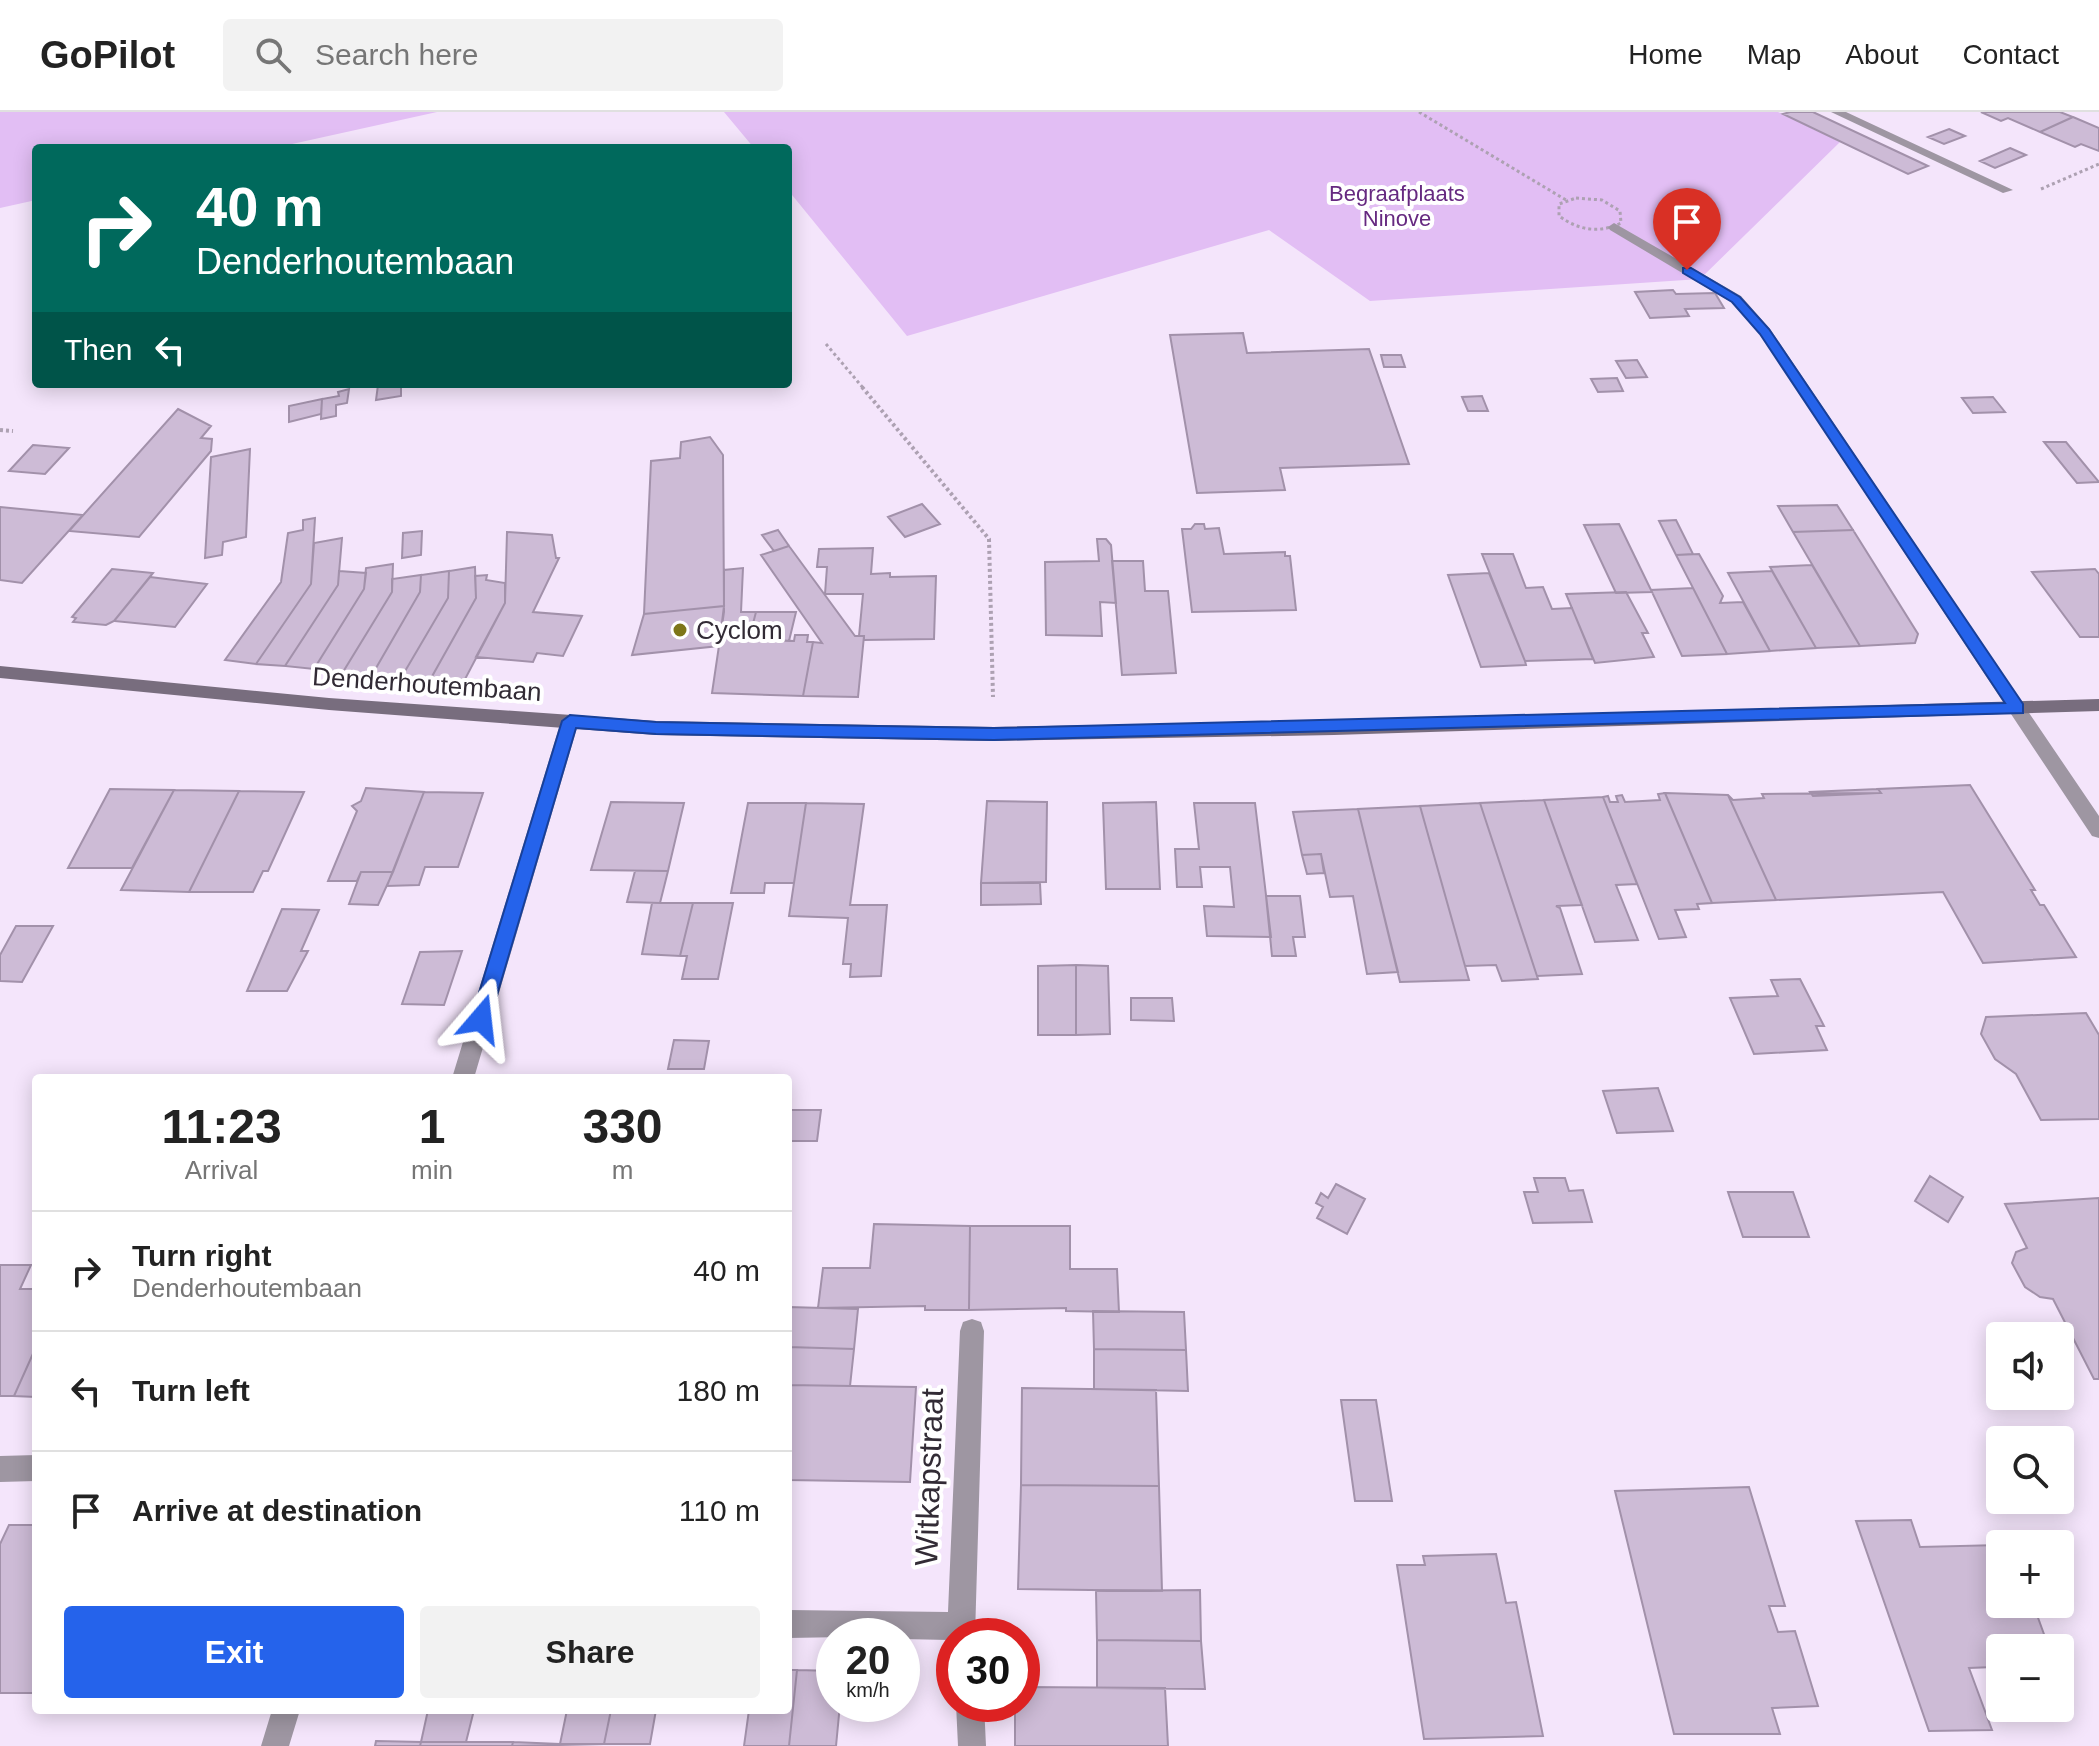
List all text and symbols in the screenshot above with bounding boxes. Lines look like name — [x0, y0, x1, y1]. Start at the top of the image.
search box — [223, 19, 783, 91]
icon: search — [251, 33, 295, 77]
text: GoPilot — [40, 34, 175, 76]
text: Search here — [315, 38, 479, 71]
text: Home — [1628, 39, 1703, 70]
text: Map — [1747, 39, 1801, 70]
text: About — [1845, 39, 1919, 70]
text: Contact — [1963, 39, 2059, 70]
text: 40 m — [196, 175, 324, 238]
icon: right — [64, 176, 168, 280]
park label: Begraafplaats Ninove — [1329, 181, 1465, 231]
pin — [1653, 188, 1721, 270]
icon: arrive — [1665, 200, 1709, 244]
text: Denderhoutembaan — [196, 241, 514, 282]
icon: left — [148, 328, 192, 372]
text: Then — [64, 333, 132, 366]
place label: Cyclom — [696, 615, 783, 645]
marker: Cyclom — [671, 621, 689, 639]
street label: Denderhoutembaan — [311, 661, 543, 707]
position arrow — [439, 977, 523, 1061]
text: 11:23 — [161, 1100, 282, 1153]
text: 1 — [419, 1100, 445, 1153]
text: 330 — [582, 1100, 663, 1153]
text: Arrival — [185, 1155, 258, 1185]
text: min — [411, 1155, 453, 1185]
text: m — [612, 1155, 633, 1185]
text: Turn right — [132, 1239, 271, 1272]
icon: right — [64, 1249, 108, 1293]
text: 40 m — [693, 1254, 760, 1287]
text: Denderhoutembaan — [132, 1273, 362, 1303]
map controls — [1986, 1322, 2074, 1722]
button: sound — [1986, 1322, 2074, 1410]
icon: left — [64, 1369, 108, 1413]
text: Turn left — [132, 1374, 250, 1407]
text: 180 m — [677, 1374, 760, 1407]
street label: Witkapstraat — [908, 1387, 950, 1566]
button: search — [1986, 1426, 2074, 1514]
icon: arrive — [64, 1489, 108, 1533]
text: Arrive at destination — [132, 1494, 422, 1527]
text: 110 m — [679, 1494, 760, 1527]
button: + — [1986, 1530, 2074, 1618]
button: Exit — [64, 1606, 404, 1698]
button: Share — [420, 1606, 760, 1698]
speed limit sign: 30 — [936, 1618, 1040, 1722]
button: − — [1986, 1634, 2074, 1722]
text: 20 — [846, 1638, 890, 1682]
text: km/h — [846, 1679, 890, 1701]

